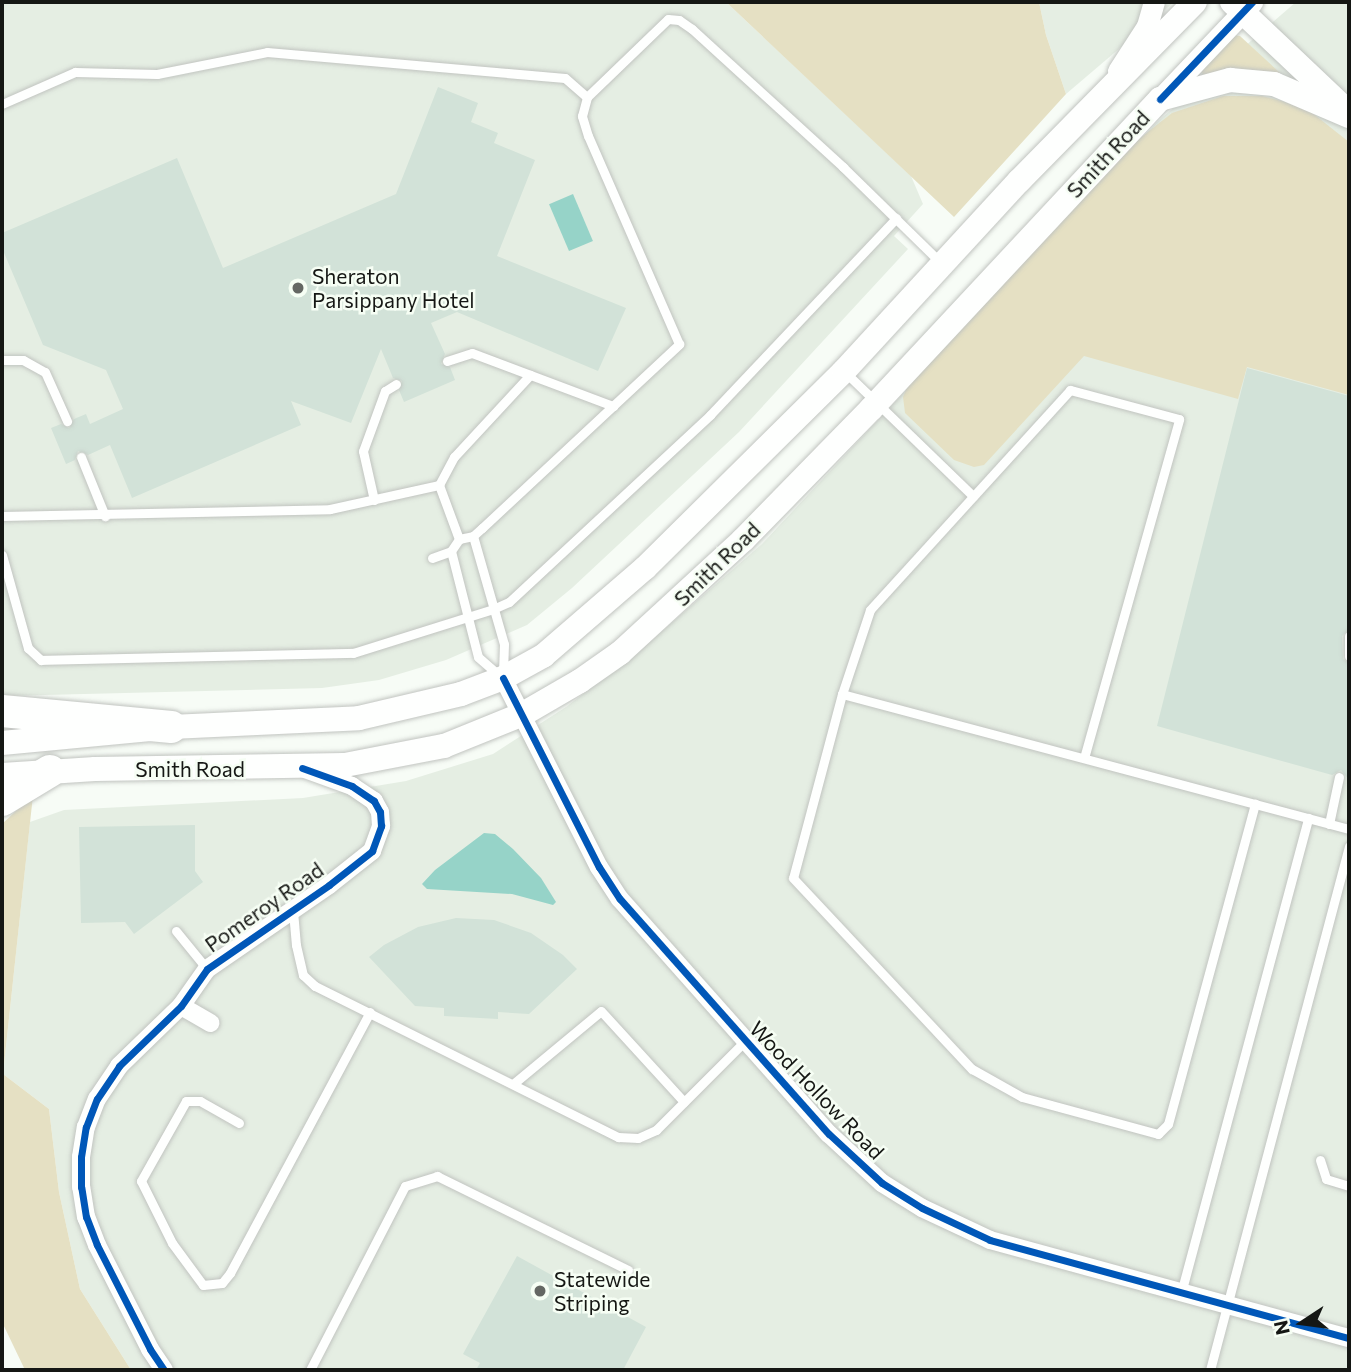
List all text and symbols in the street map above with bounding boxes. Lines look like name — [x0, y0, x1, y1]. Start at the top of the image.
street label: Smith Road — [1061, 105, 1155, 203]
place label: Sheraton Parsippany Hotel — [312, 263, 475, 313]
marker: Sheraton Parsippany Hotel — [290, 280, 306, 296]
street label: Smith Road — [669, 517, 765, 611]
street label: Smith Road — [135, 756, 245, 782]
street label: Pomeroy Road — [200, 857, 328, 957]
street label: Wood Hollow Road — [745, 1016, 889, 1164]
place label: Statewide Striping — [554, 1266, 650, 1316]
marker: Statewide Striping — [532, 1283, 548, 1299]
north arrow — [1267, 1288, 1337, 1358]
text: N — [1268, 1318, 1294, 1337]

